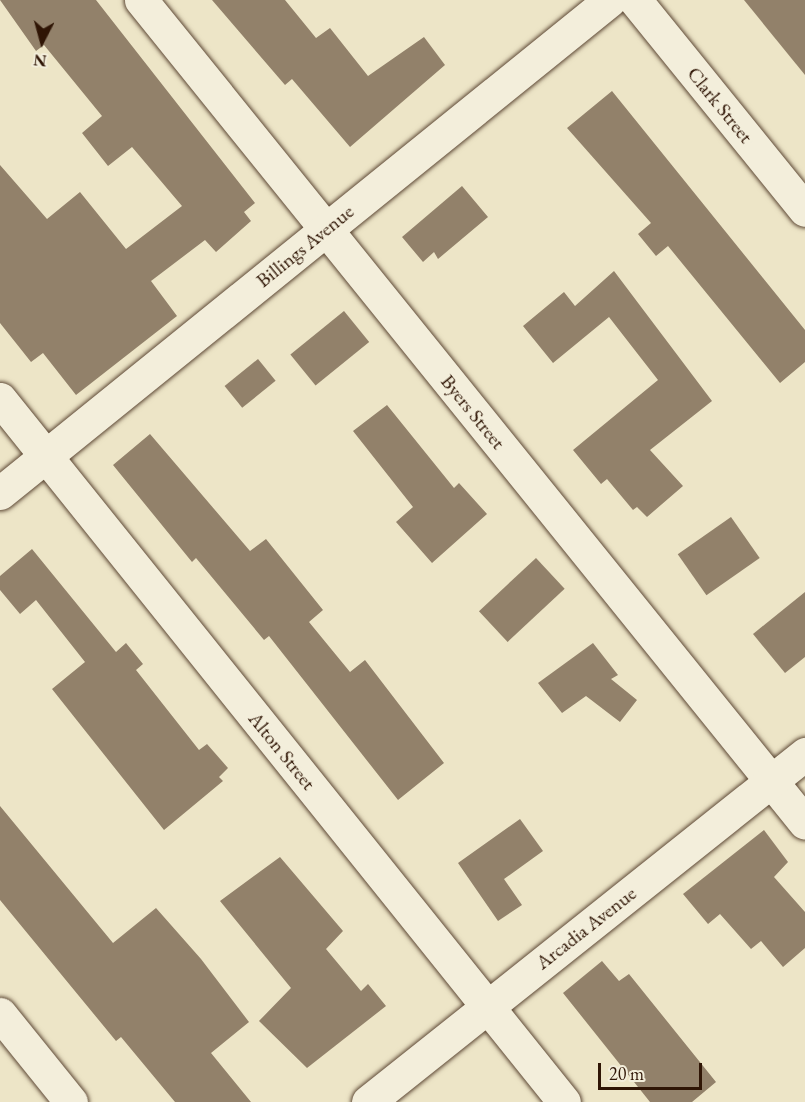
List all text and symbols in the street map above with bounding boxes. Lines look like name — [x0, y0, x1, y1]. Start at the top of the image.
north arrow — [12, 12, 72, 72]
text: N — [33, 49, 48, 72]
street label: Clark Street — [682, 62, 758, 148]
street label: Billings Avenue — [251, 199, 359, 293]
street label: Byers Street — [436, 370, 510, 454]
street label: Alton Street — [243, 707, 321, 795]
street label: Arcadia Avenue — [531, 881, 641, 975]
scale bar — [601, 1051, 704, 1089]
text: 20 m — [609, 1062, 644, 1085]

